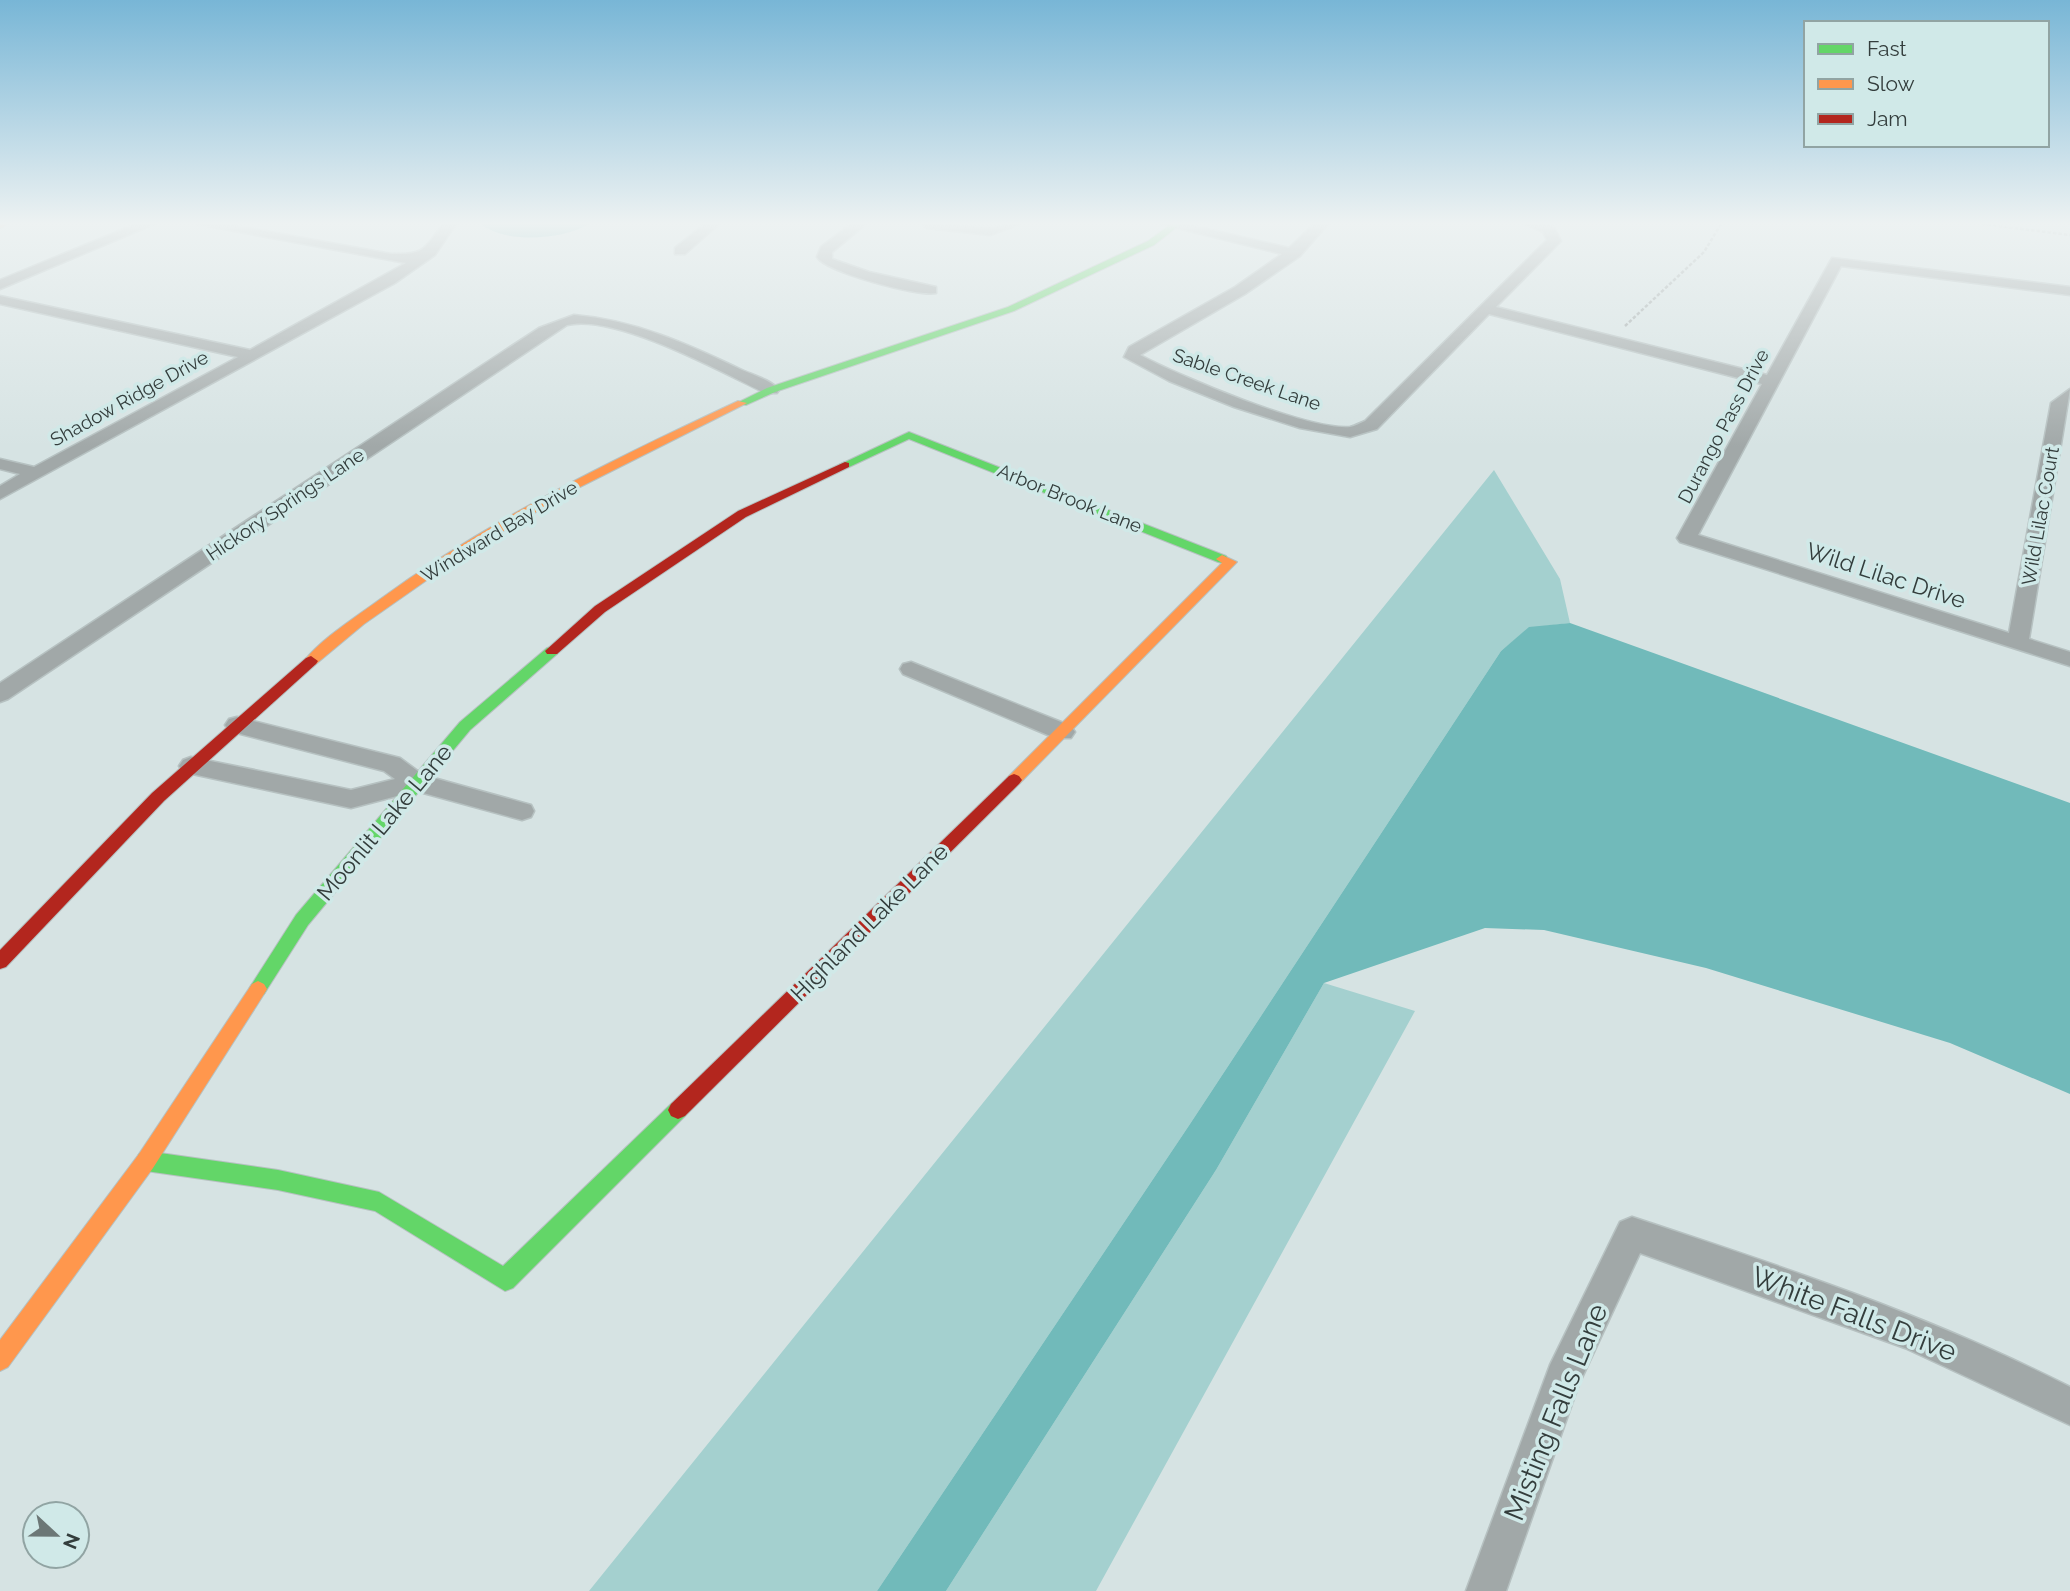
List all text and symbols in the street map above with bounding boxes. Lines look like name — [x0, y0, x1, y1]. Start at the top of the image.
legend — [1804, 21, 2049, 147]
text: Fast — [1867, 36, 1907, 61]
text: Slow — [1867, 71, 1915, 96]
text: Jam — [1867, 106, 1908, 131]
street label: Sable Creek Lane — [1170, 343, 1324, 415]
street label: Durango Pass Drive — [1673, 345, 1773, 507]
street label: Shadow Ridge Drive — [46, 346, 212, 450]
street label: Hickory Springs Lane — [202, 443, 368, 565]
street label: Wild Lilac Court — [2017, 444, 2063, 587]
street label: Arbor Brook Lane — [995, 459, 1145, 537]
street label: Windward Bay Drive — [417, 476, 581, 586]
street label: Wild Lilac Drive — [1803, 536, 1969, 614]
street label: Moonlit Lake Lane — [311, 739, 457, 905]
street label: Highland Lake Lane — [785, 838, 953, 1006]
street label: White Falls Drive — [1747, 1260, 1961, 1368]
street label: Misting Falls Lane — [1498, 1299, 1614, 1525]
north arrow — [21, 1500, 91, 1570]
text: N — [59, 1531, 85, 1552]

